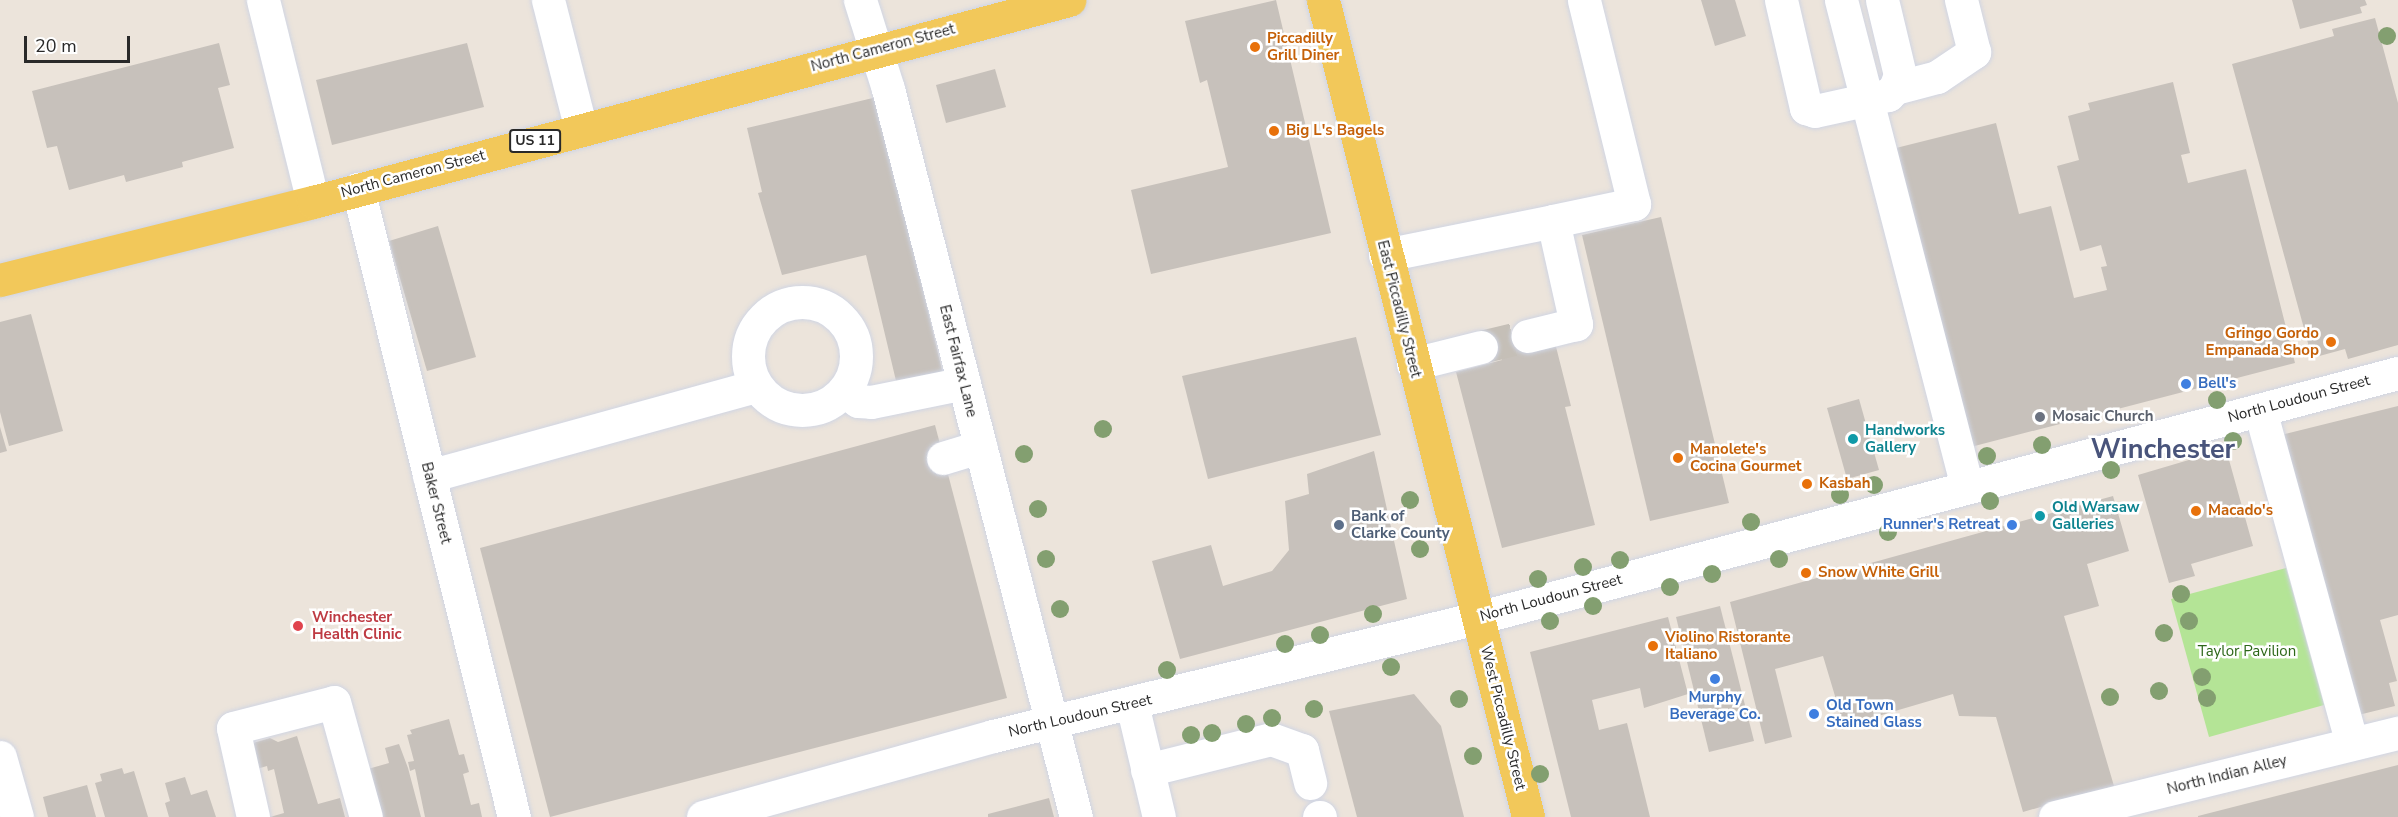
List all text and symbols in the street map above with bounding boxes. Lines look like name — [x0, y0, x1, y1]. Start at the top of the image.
street label: North Cameron Street — [809, 20, 957, 76]
scale bar — [27, 24, 134, 62]
place label: Piccadilly Grill Diner — [1267, 29, 1339, 64]
text: 20 m — [35, 34, 77, 58]
marker: Piccadilly Grill Diner — [1248, 40, 1262, 54]
place label: Big L's Bagels — [1286, 122, 1384, 140]
marker: Big L's Bagels — [1267, 124, 1281, 138]
road number: US 11 — [508, 130, 562, 152]
street label: North Cameron Street — [339, 146, 487, 202]
street label: East Piccadilly Street — [1373, 238, 1425, 380]
street label: East Fairfax Lane — [935, 303, 981, 419]
place label: Gringo Gordo Empanada Shop — [2206, 324, 2319, 359]
marker: Gringo Gordo Empanada Shop — [2324, 335, 2338, 349]
street label: North Loudoun Street — [2226, 371, 2372, 427]
place label: Bell's — [2198, 375, 2236, 393]
marker: Bell's — [2179, 377, 2193, 391]
place label: Mosaic Church — [2052, 408, 2153, 426]
marker: Mosaic Church — [2033, 410, 2047, 424]
place label: Handworks Gallery — [1865, 421, 1945, 456]
marker: Handworks Gallery — [1846, 432, 1860, 446]
district label: Winchester — [2091, 434, 2235, 466]
place label: Manolete's Cocina Gourmet — [1690, 440, 1801, 475]
marker: Manolete's Cocina Gourmet — [1671, 451, 1685, 465]
street label: Baker Street — [417, 460, 455, 546]
place label: Kasbah — [1819, 475, 1870, 493]
marker: Kasbah — [1800, 477, 1814, 491]
place label: Old Warsaw Galleries — [2052, 498, 2140, 533]
place label: Macado's — [2208, 502, 2273, 520]
marker: Macado's — [2189, 504, 2203, 518]
place label: Bank of Clarke County — [1351, 507, 1450, 542]
marker: Old Warsaw Galleries — [2033, 509, 2047, 523]
place label: Runner's Retreat — [1883, 516, 2000, 534]
marker: Bank of Clarke County — [1332, 518, 1346, 532]
marker: Runner's Retreat — [2005, 518, 2019, 532]
place label: Snow White Grill — [1818, 564, 1939, 582]
marker: Snow White Grill — [1799, 566, 1813, 580]
street label: North Loudoun Street — [1478, 570, 1624, 626]
place label: Winchester Health Clinic — [312, 608, 402, 643]
marker: Winchester Health Clinic — [289, 617, 307, 635]
place label: Violino Ristorante Italiano — [1665, 628, 1791, 663]
marker: Violino Ristorante Italiano — [1646, 639, 1660, 653]
park label: Taylor Pavilion — [2198, 643, 2296, 661]
street label: West Piccadilly Street — [1476, 644, 1530, 792]
marker: Murphy Beverage Co. — [1708, 672, 1722, 686]
place label: Murphy Beverage Co. — [1669, 688, 1761, 723]
street label: North Loudoun Street — [1007, 691, 1153, 741]
place label: Old Town Stained Glass — [1826, 696, 1922, 731]
marker: Old Town Stained Glass — [1807, 707, 1821, 721]
street label: North Indian Alley — [2165, 751, 2289, 799]

